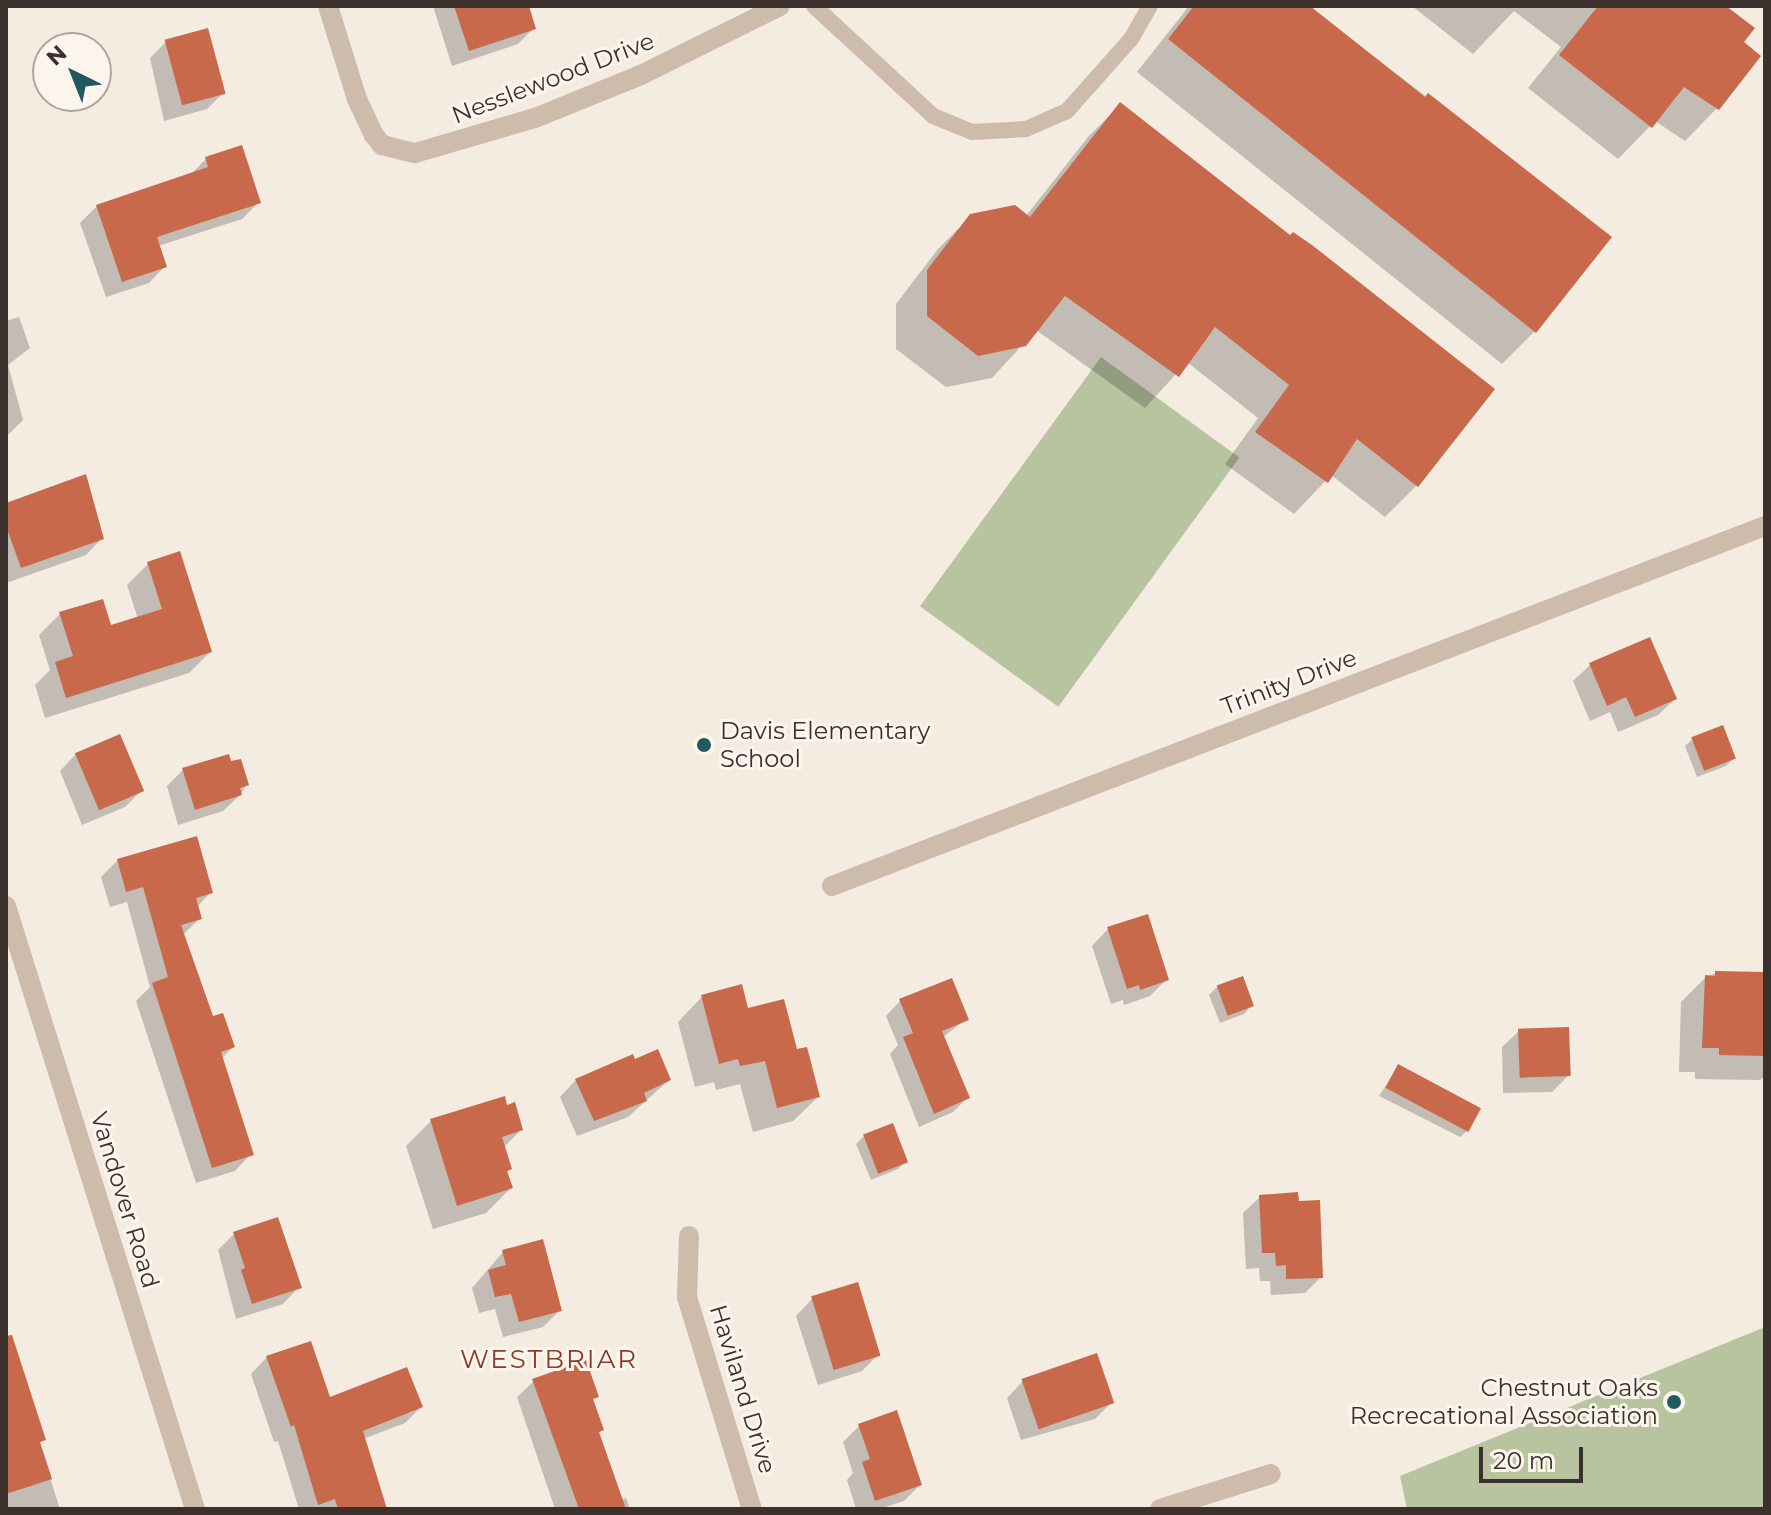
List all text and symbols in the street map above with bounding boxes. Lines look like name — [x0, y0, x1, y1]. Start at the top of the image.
street label: Nesslewood Drive — [448, 26, 658, 130]
north arrow — [32, 32, 112, 112]
text: N — [41, 40, 72, 71]
street label: Trinity Drive — [1217, 643, 1361, 721]
place label: Davis Elementary School — [720, 717, 930, 773]
marker: Davis Elementary School — [695, 736, 713, 754]
street label: Vandover Road — [85, 1108, 165, 1292]
street label: Haviland Drive — [704, 1301, 782, 1477]
district label: WESTBRIAR — [460, 1344, 638, 1376]
place label: Chestnut Oaks Recrecational Association — [1350, 1374, 1658, 1430]
marker: Chestnut Oaks Recrecational Association — [1665, 1393, 1683, 1411]
scale bar — [1483, 1431, 1587, 1481]
text: 20 m — [1493, 1446, 1554, 1475]

